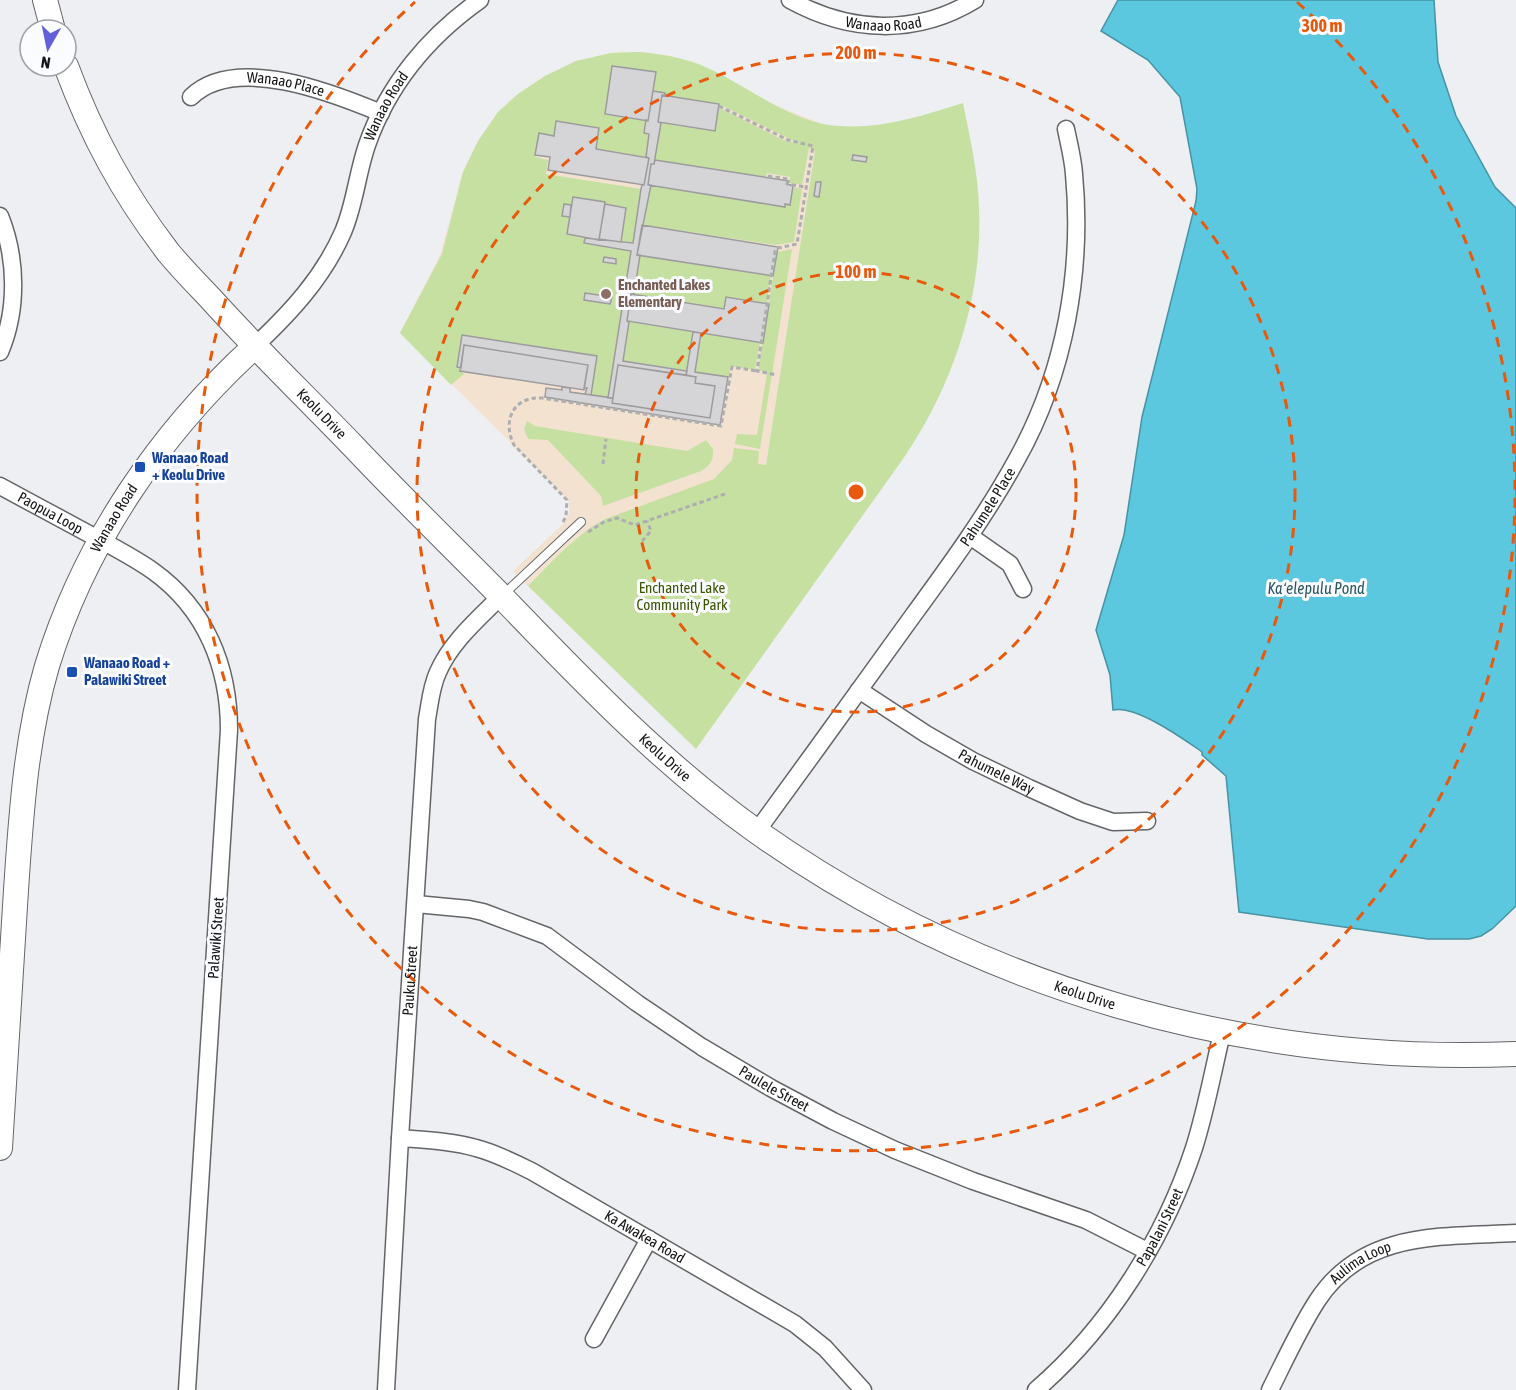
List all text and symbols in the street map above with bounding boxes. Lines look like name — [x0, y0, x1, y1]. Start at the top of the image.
street label: Wanaao Road — [844, 13, 923, 34]
text: 300 m — [1302, 15, 1342, 36]
north arrow — [18, 18, 78, 78]
text: 200 m — [836, 42, 876, 63]
text: N — [40, 53, 52, 72]
street label: Wanaao Road — [360, 68, 411, 143]
street label: Wanaao Place — [247, 69, 327, 99]
text: 100 m — [836, 261, 876, 282]
place label: Enchanted Lakes Elementary — [618, 276, 711, 310]
marker: Enchanted Lakes Elementary — [599, 287, 613, 301]
street label: Keolu Drive — [294, 385, 350, 442]
place label: Wanaao Road + Keolu Drive — [151, 449, 228, 483]
marker: Wanaao Road + Keolu Drive — [133, 460, 147, 474]
street label: Pahumele Place — [956, 464, 1019, 549]
street label: Wanaao Road — [87, 480, 141, 555]
centre of rings — [846, 482, 866, 502]
street label: Paopua Loop — [15, 488, 86, 537]
park label: Enchanted Lake Community Park — [637, 579, 728, 613]
water label: Kaʻelepulu Pond — [1267, 579, 1365, 598]
place label: Wanaao Road + Palawiki Street — [83, 654, 170, 688]
marker: Wanaao Road + Palawiki Street — [65, 665, 79, 679]
street label: Keolu Drive — [636, 730, 695, 785]
street label: Pahumele Way — [955, 745, 1037, 797]
street label: Palawiki Street — [204, 896, 227, 979]
street label: Pauku Street — [399, 945, 420, 1016]
street label: Keolu Drive — [1052, 977, 1118, 1013]
street label: Paulele Street — [736, 1062, 812, 1115]
street label: Papalani Street — [1133, 1186, 1186, 1269]
street label: Ka Awakea Road — [602, 1206, 688, 1266]
street label: Aulima Loop — [1326, 1237, 1393, 1287]

